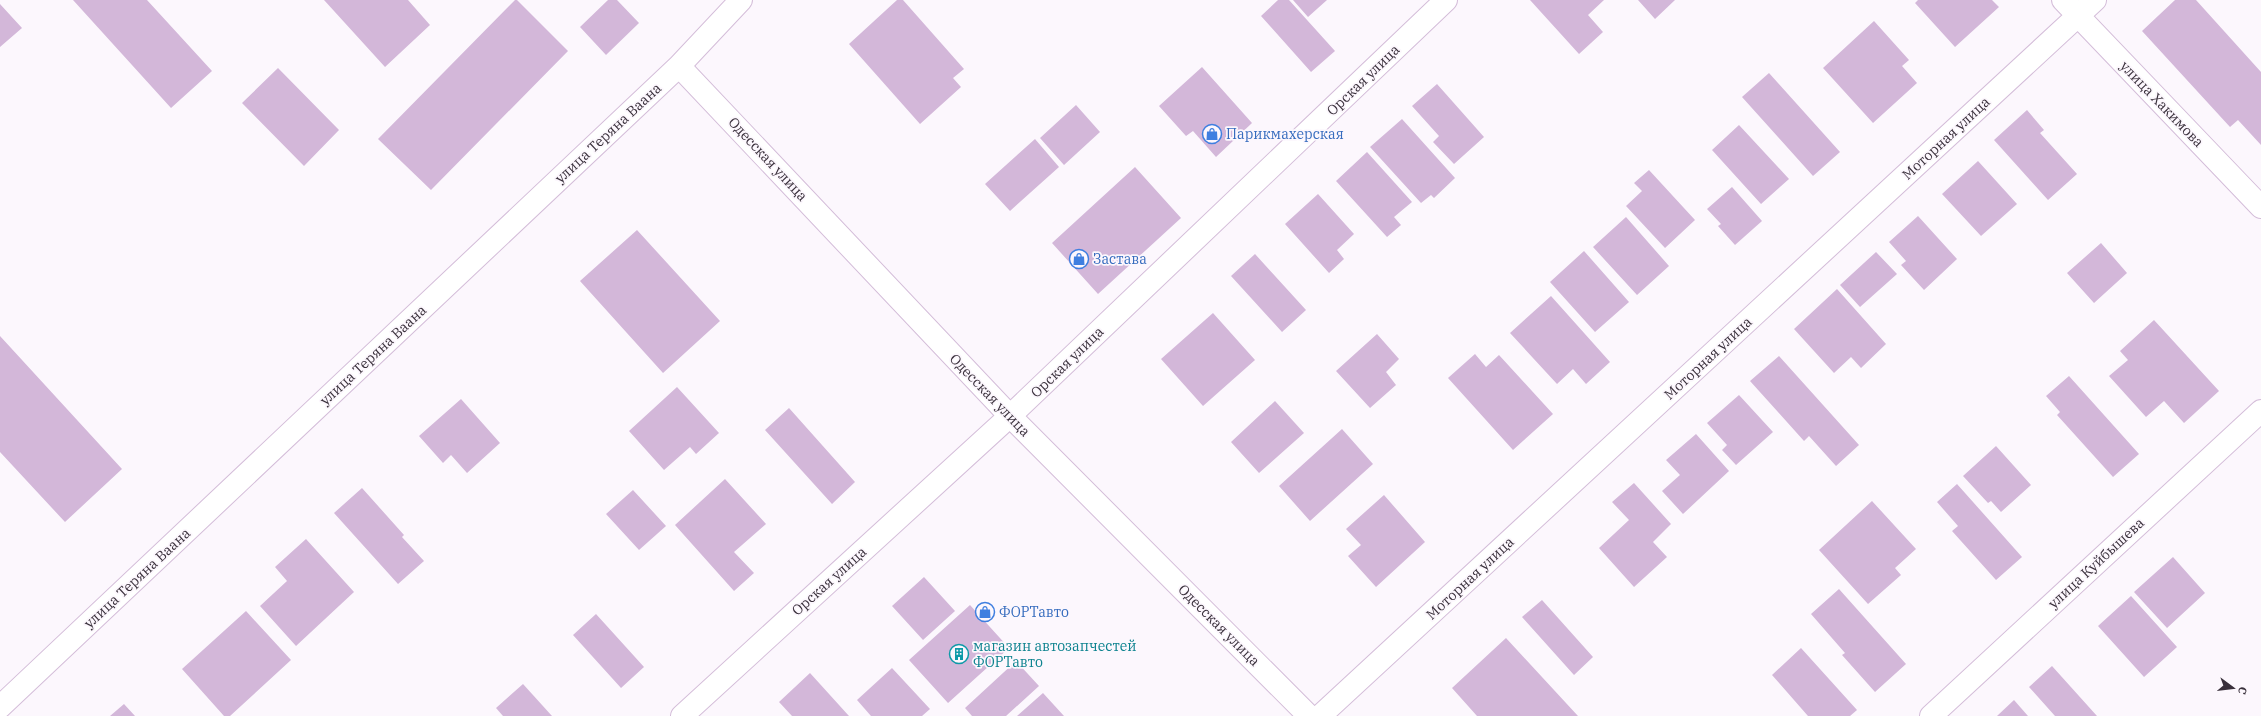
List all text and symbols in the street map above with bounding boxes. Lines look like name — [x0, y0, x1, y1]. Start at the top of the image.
street label: Орская улица — [1323, 40, 1404, 119]
street label: улица Хакимова — [2116, 57, 2208, 151]
street label: улица Теряна Ваана — [551, 79, 665, 187]
street label: Моторная улица — [1898, 92, 1994, 183]
street label: Одесская улица — [724, 113, 812, 205]
shop icon: Парикмахерская — [1201, 123, 1223, 145]
place label: Парикмахерская — [1226, 125, 1344, 143]
shop icon: Застава — [1068, 248, 1090, 270]
place label: Застава — [1093, 250, 1147, 268]
street label: улица Теряна Ваана — [316, 301, 430, 409]
street label: Моторная улица — [1660, 312, 1756, 403]
street label: Орская улица — [1027, 322, 1108, 401]
street label: Одесская улица — [946, 350, 1034, 440]
street label: улица Куйбышева — [2044, 514, 2148, 612]
street label: улица Теряна Ваана — [80, 524, 194, 632]
street label: Моторная улица — [1422, 532, 1518, 623]
street label: Орская улица — [788, 542, 870, 619]
street label: Одесская улица — [1174, 580, 1264, 670]
shop icon: ФОРТавто — [974, 601, 996, 623]
place label: ФОРТавто — [999, 603, 1069, 621]
place label: магазин автозапчестей ФОРТавто — [973, 637, 1137, 671]
building icon: магазин автозапчестей ФОРТавто — [948, 643, 970, 665]
north arrow — [2213, 668, 2253, 708]
text: С — [2235, 685, 2250, 696]

